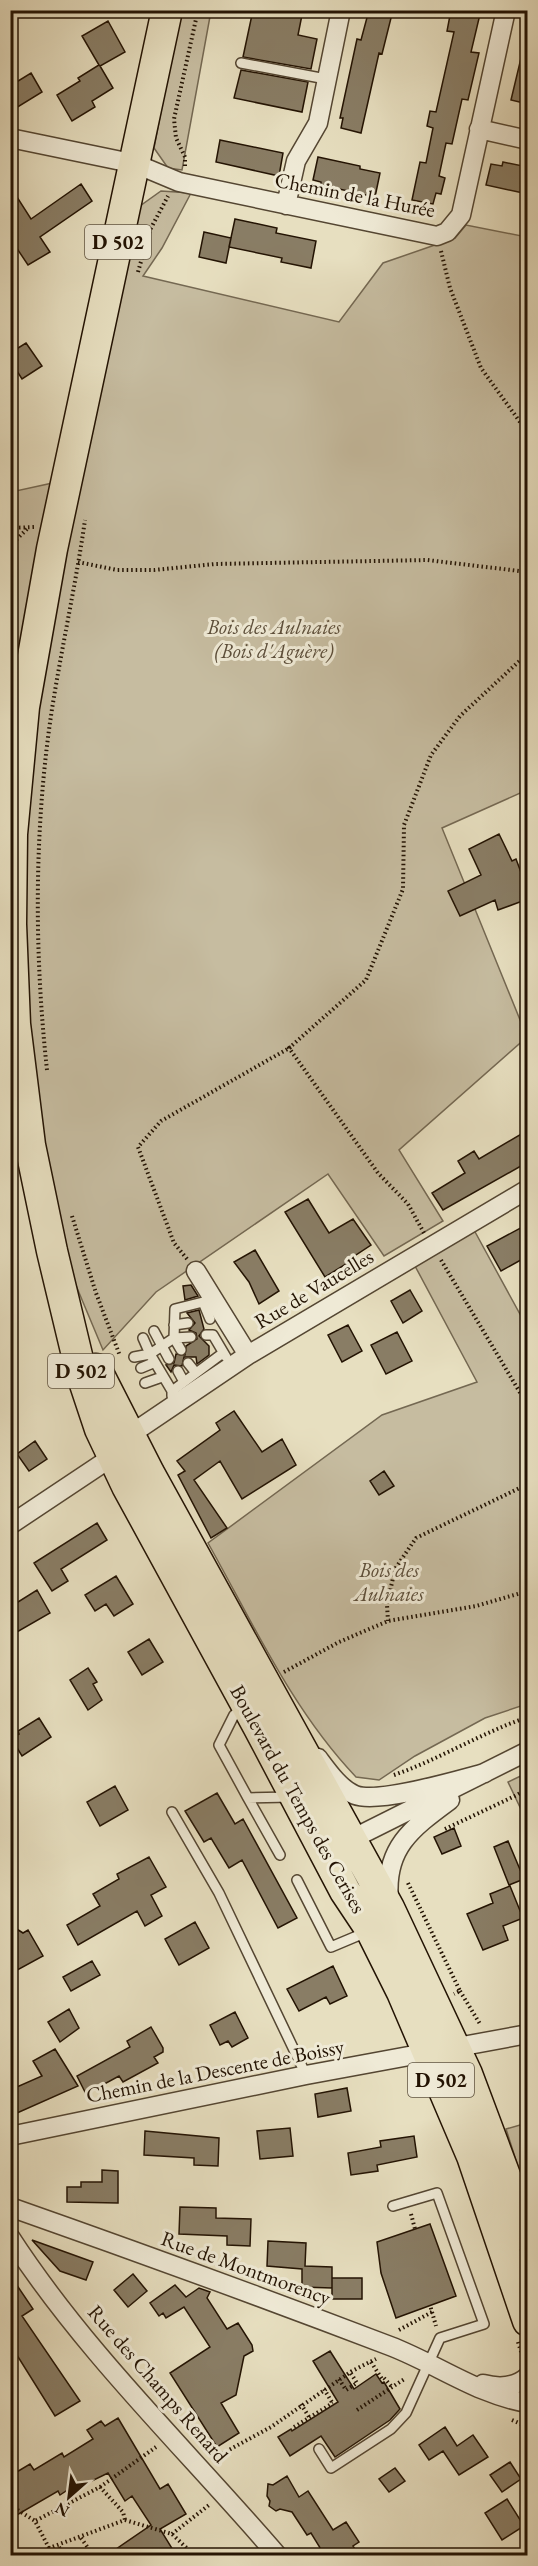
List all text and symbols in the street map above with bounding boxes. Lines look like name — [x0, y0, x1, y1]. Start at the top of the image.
street label: Chemin de la Hurée — [273, 166, 437, 223]
road number: D 502 — [85, 225, 151, 259]
park label: Bois des Aulnaies (Bois d'Aguère) — [206, 613, 341, 664]
street label: Rue de Vaucelles — [249, 1242, 378, 1335]
road number: D 502 — [48, 1354, 114, 1388]
park label: Bois des Aulnaies — [352, 1556, 424, 1607]
street label: Boulevard du Temps des Cerises — [224, 1680, 373, 1918]
street label: Chemin de la Descente de Boissy — [84, 2032, 347, 2109]
road number: D 502 — [408, 2063, 474, 2097]
street label: Rue de Montmorency — [158, 2224, 335, 2311]
street label: Rue des Champs Renard — [82, 2299, 235, 2469]
north arrow — [39, 2467, 99, 2527]
text: N — [52, 2497, 73, 2522]

